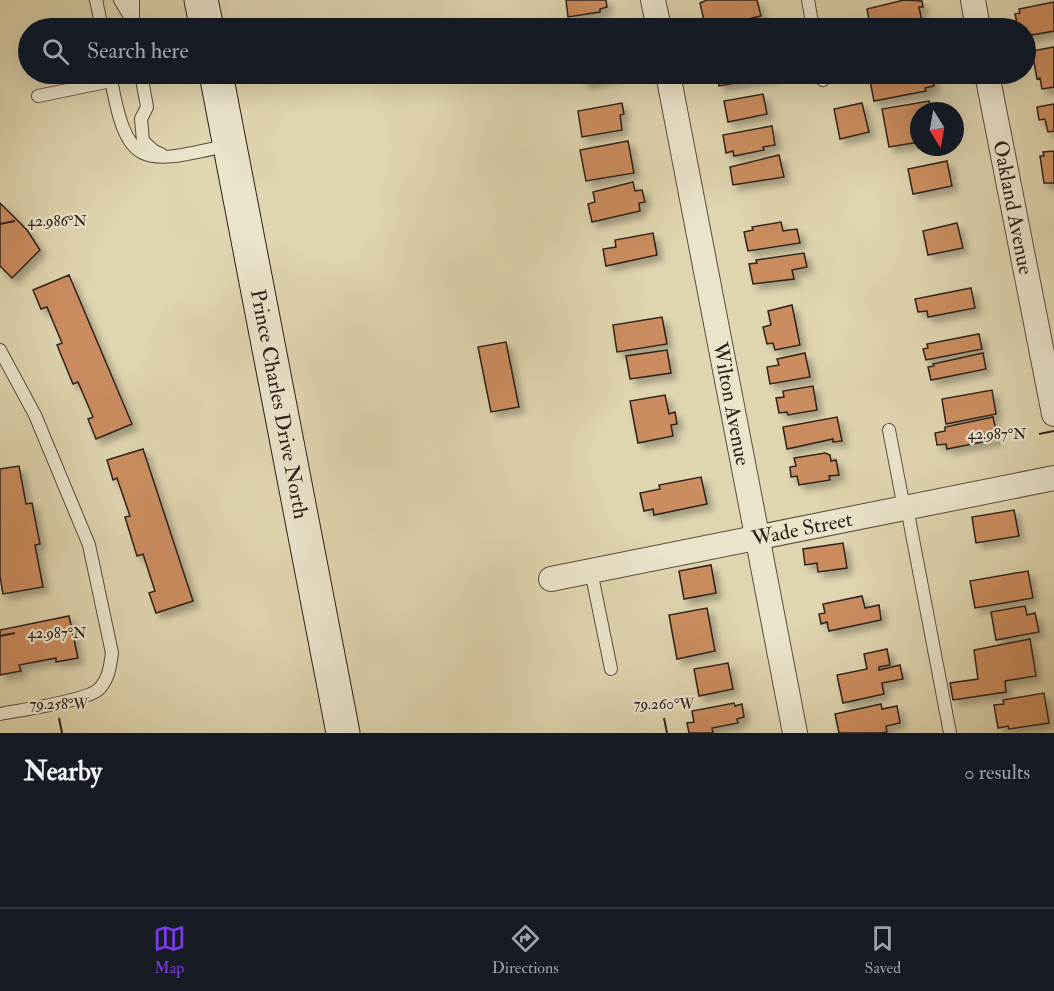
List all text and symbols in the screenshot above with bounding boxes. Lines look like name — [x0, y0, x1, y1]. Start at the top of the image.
search box — [18, 18, 1036, 84]
icon: search — [39, 35, 72, 68]
text: Search here — [87, 37, 189, 65]
north arrow — [910, 102, 964, 156]
street label: Oakland Avenue — [986, 138, 1039, 277]
text: 42.986°N — [27, 212, 87, 231]
street label: Prince Charles Drive North — [244, 287, 314, 521]
street label: Wilton Avenue — [706, 339, 756, 468]
text: 42.987°N — [968, 425, 1027, 444]
street label: Wade Street — [748, 506, 855, 553]
text: 42.987°N — [28, 624, 87, 643]
text: 79.258°W — [29, 695, 89, 714]
text: 79.260°W — [634, 695, 695, 714]
text: Nearby — [24, 756, 102, 788]
text: 0 results — [964, 760, 1030, 785]
tab: Map — [153, 922, 186, 978]
tab: Directions — [492, 922, 559, 978]
tab: Saved — [865, 922, 901, 978]

